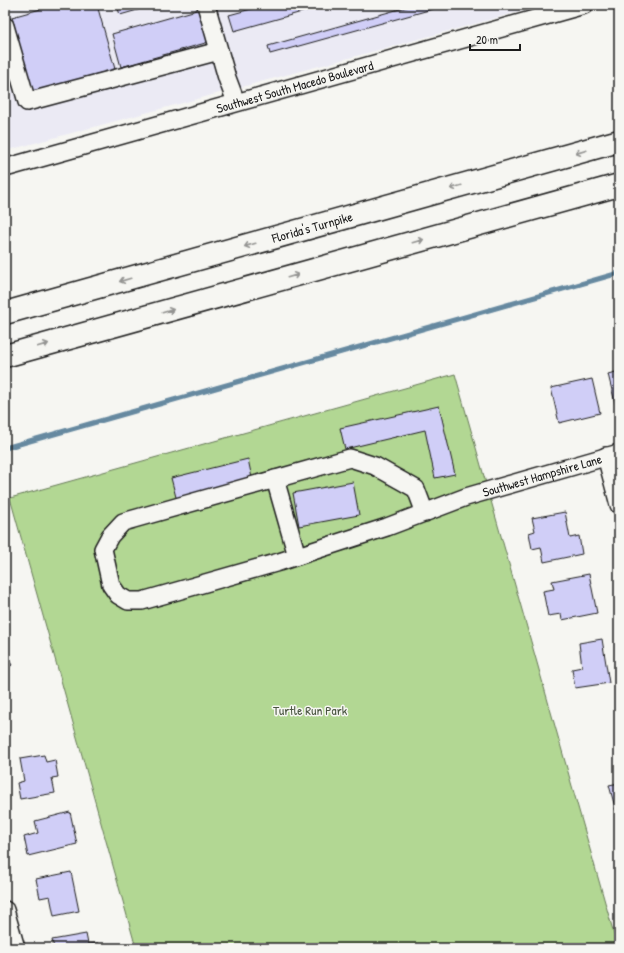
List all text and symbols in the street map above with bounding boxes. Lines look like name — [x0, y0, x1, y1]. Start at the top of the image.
scale bar — [470, 26, 520, 52]
text: 20 m — [476, 31, 498, 48]
street label: Southwest South Macedo Boulevard — [214, 56, 375, 117]
one-way arrow — [575, 149, 588, 156]
one-way arrow — [450, 184, 463, 191]
street label: Florida's Turnpike — [269, 207, 355, 247]
one-way arrow — [412, 237, 425, 244]
one-way arrow — [244, 242, 257, 249]
one-way arrow — [286, 272, 299, 279]
one-way arrow — [119, 277, 132, 284]
one-way arrow — [161, 306, 174, 314]
one-way arrow — [36, 341, 49, 349]
street label: Southwest Hampshire Lane — [480, 449, 604, 501]
park label: Turtle Run Park — [273, 701, 348, 719]

